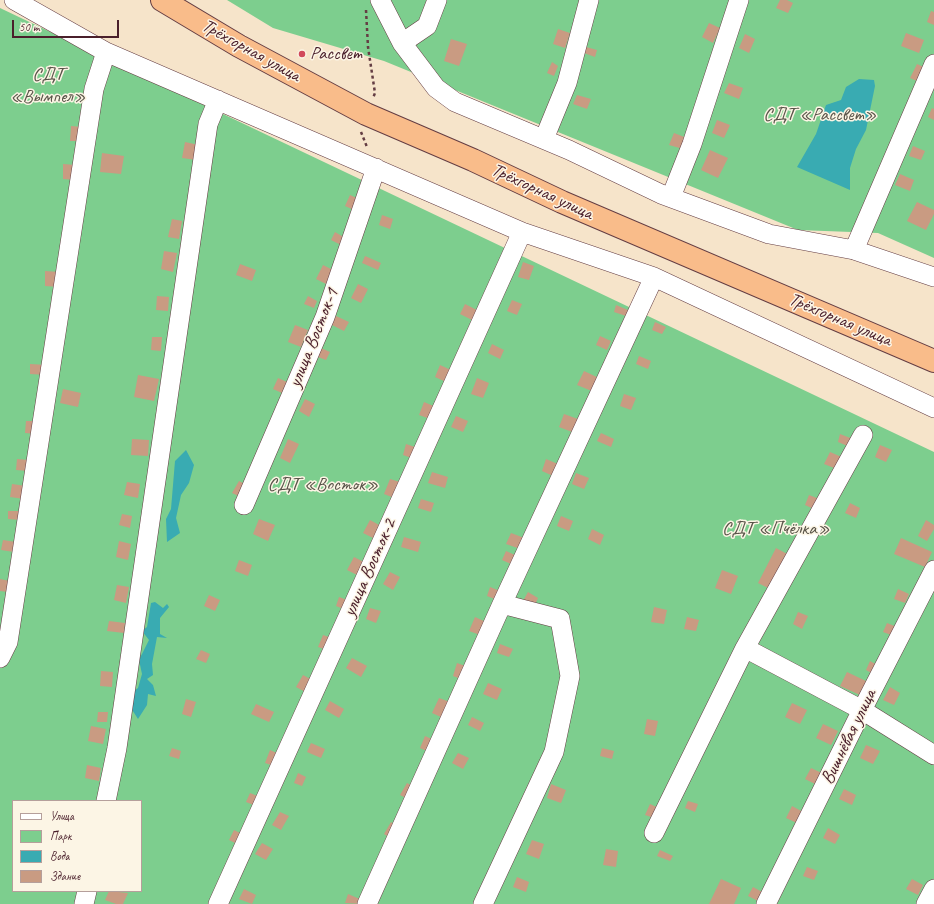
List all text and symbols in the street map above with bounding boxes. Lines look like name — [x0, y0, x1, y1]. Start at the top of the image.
scale bar — [14, 12, 121, 38]
street label: Трёхгорная улица — [198, 15, 304, 87]
text: 50 m — [19, 19, 39, 35]
place label: Рассвет — [310, 43, 361, 65]
marker: Рассвет — [297, 49, 307, 59]
park label: СДТ «Вымпел» — [10, 64, 86, 108]
park label: СДТ «Рассвет» — [763, 104, 877, 126]
street label: Трёхгорная улица — [488, 159, 596, 225]
street label: улица Восток-1 — [284, 285, 344, 391]
street label: Трёхгорная улица — [785, 288, 895, 352]
park label: СДТ «Восток» — [268, 474, 378, 496]
street label: улица Восток-2 — [338, 516, 402, 620]
park label: СДТ «Пчёлка» — [722, 518, 830, 540]
street label: Вишнёвая улица — [816, 686, 882, 788]
legend — [12, 800, 142, 892]
text: Улица — [50, 808, 74, 824]
text: Парк — [50, 828, 71, 844]
text: Вода — [50, 848, 69, 864]
text: Здание — [50, 868, 80, 884]

